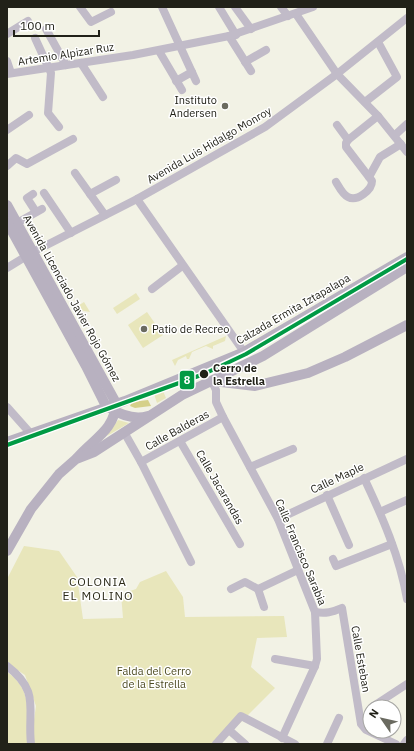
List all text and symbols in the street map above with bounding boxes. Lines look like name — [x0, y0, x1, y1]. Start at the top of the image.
scale bar — [14, 12, 99, 38]
text: 100 m — [20, 18, 55, 33]
street label: Artemio Alpizar Ruz — [17, 39, 115, 69]
place label: Instituto Andersen — [170, 93, 217, 120]
marker: Instituto Andersen — [220, 101, 230, 111]
street label: Avenida Luis Hidalgo Monroy — [144, 103, 274, 186]
street label: Avenida Licenciado Javier Rojo Gómez — [20, 212, 124, 384]
street label: Calzada Ermita Iztapalapa — [234, 271, 353, 347]
place label: Patio de Recreo — [152, 322, 229, 336]
marker: Patio de Recreo — [139, 324, 149, 334]
place label: Cerro de la Estrella — [213, 361, 265, 388]
marker: Cerro de la Estrella — [198, 368, 210, 380]
line badge: 8 — [179, 370, 195, 390]
text: 8 — [184, 373, 191, 387]
street label: Calle Balderas — [143, 407, 211, 453]
street label: Calle Jacarandas — [193, 447, 247, 527]
street label: Calle Maple — [308, 460, 366, 496]
street label: Calle Francisco Sarabia — [272, 497, 330, 607]
district label: COLONIA EL MOLINO — [63, 574, 133, 603]
street label: Calle Esteban — [348, 625, 374, 693]
park label: Falda del Cerro de la Estrella — [117, 664, 191, 691]
north arrow — [362, 699, 402, 739]
text: N — [366, 706, 382, 721]

